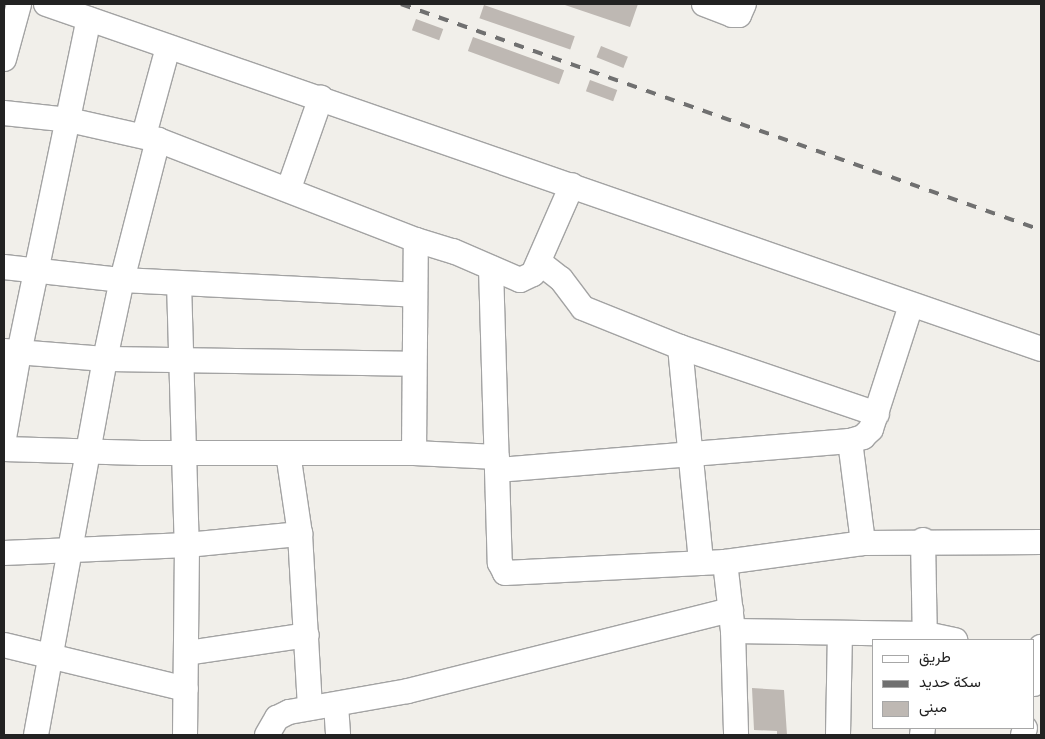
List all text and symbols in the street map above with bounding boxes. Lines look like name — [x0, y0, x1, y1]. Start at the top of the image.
legend — [872, 639, 1035, 729]
text: طريق — [919, 647, 951, 665]
text: سكة حديد — [919, 672, 981, 690]
text: مبنى — [919, 697, 947, 715]

